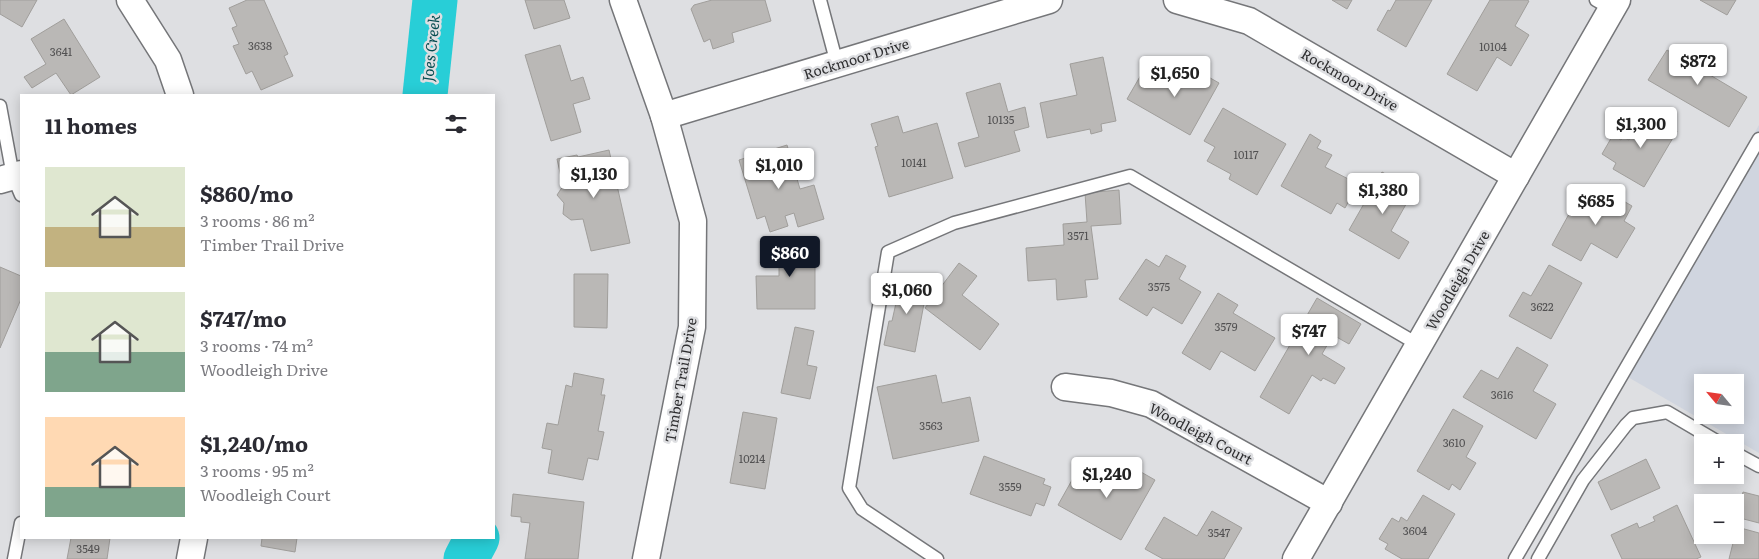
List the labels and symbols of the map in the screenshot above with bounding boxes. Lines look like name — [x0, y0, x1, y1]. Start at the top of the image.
water label: Joes Creek — [415, 13, 445, 83]
street label: Rockmoor Drive — [801, 32, 911, 84]
house number: 3638 — [248, 37, 272, 53]
house number: 10104 — [1479, 38, 1507, 54]
house number: 3641 — [50, 43, 73, 59]
street label: Rockmoor Drive — [1298, 43, 1402, 115]
pin: $872 — [1668, 44, 1728, 86]
pin: $1,650 — [1134, 56, 1216, 98]
pin: $1,300 — [1600, 106, 1682, 149]
house number: 10135 — [988, 111, 1015, 127]
house number: 10117 — [1233, 146, 1259, 162]
pin: $1,010 — [738, 148, 820, 190]
house number: 10141 — [901, 154, 927, 170]
pin: $1,130 — [553, 156, 635, 199]
pin: $1,380 — [1342, 172, 1424, 215]
pin: $685 — [1566, 184, 1626, 226]
house number: 3571 — [1067, 227, 1089, 243]
street label: Woodleigh Drive — [1420, 227, 1494, 333]
pin: $860 — [760, 236, 820, 278]
pin: $1,060 — [866, 272, 948, 315]
house number: 3575 — [1148, 278, 1171, 294]
house number: 3622 — [1530, 298, 1554, 314]
pin: $747 — [1279, 314, 1339, 356]
street label: Timber Trail Drive — [659, 316, 701, 444]
house number: 3579 — [1215, 318, 1238, 334]
north arrow — [1694, 374, 1744, 424]
house number: 3616 — [1491, 386, 1513, 402]
street label: Woodleigh Court — [1146, 397, 1256, 469]
house number: 3563 — [919, 417, 943, 433]
house number: 3610 — [1443, 434, 1465, 450]
house number: 10214 — [739, 450, 765, 466]
pin: $1,240 — [1066, 456, 1148, 499]
house number: 3559 — [999, 478, 1022, 494]
house number: 3604 — [1403, 522, 1427, 538]
house number: 3547 — [1208, 524, 1231, 540]
house number: 3549 — [76, 540, 100, 556]

